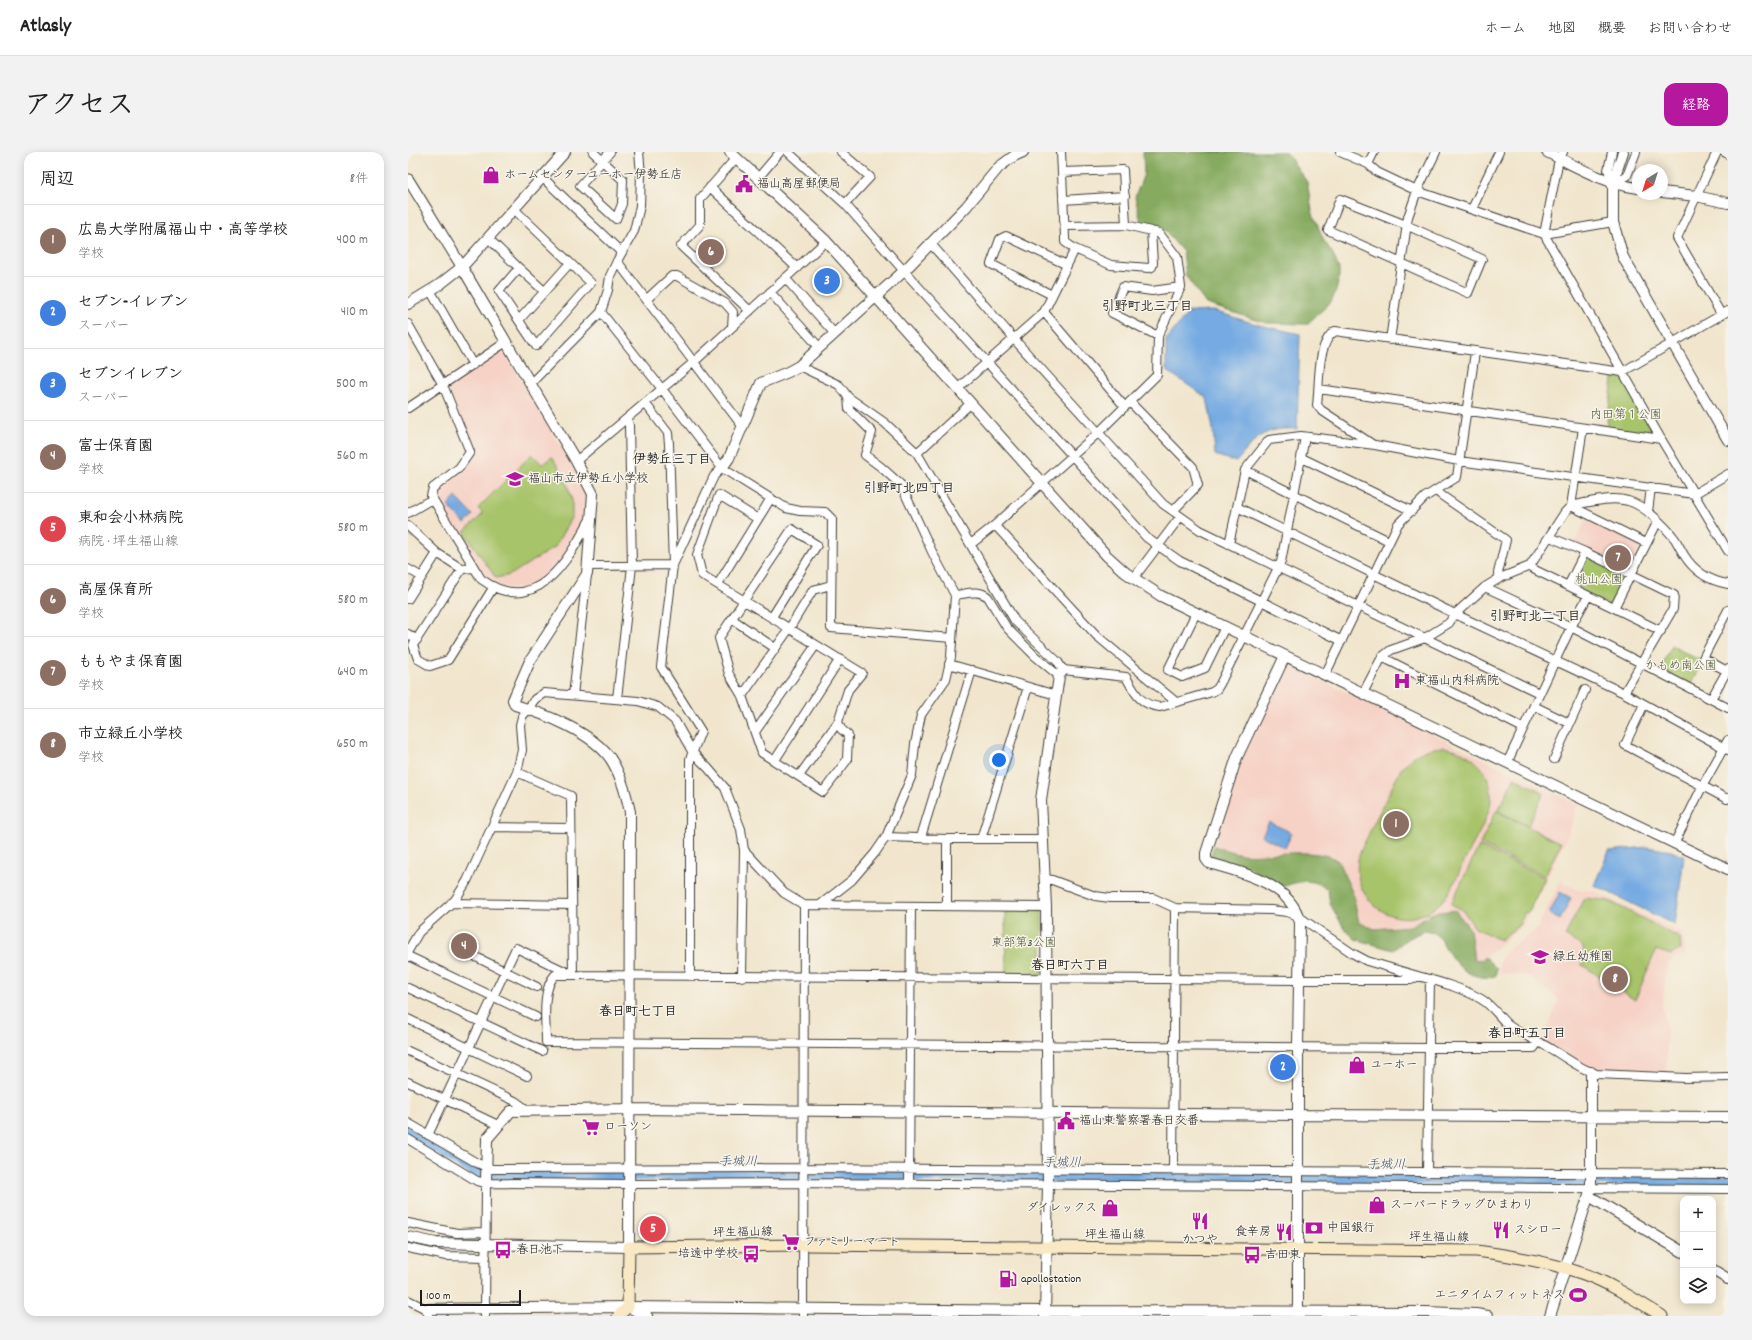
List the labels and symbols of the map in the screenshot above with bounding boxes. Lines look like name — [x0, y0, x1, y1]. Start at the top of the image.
north arrow — [1632, 164, 1668, 200]
shop icon: ホームセンターユーホー伊勢丘店 — [481, 165, 501, 185]
place label: ホームセンターユーホー伊勢丘店 — [504, 167, 683, 184]
public building icon: 福山高屋郵便局 — [734, 174, 754, 194]
place label: 福山高屋郵便局 — [757, 176, 841, 193]
pin: 6 — [698, 237, 724, 267]
pin: 3 — [814, 266, 840, 296]
district label: 引野町北三丁目 — [1101, 298, 1193, 317]
park label: 内田第１公園 — [1590, 407, 1662, 424]
district label: 伊勢丘三丁目 — [633, 451, 711, 470]
school or university icon: 福山市立伊勢丘小学校 — [505, 469, 525, 489]
place label: 福山市立伊勢丘小学校 — [528, 471, 648, 488]
district label: 引野町北四丁目 — [863, 480, 955, 499]
pin: 7 — [1605, 543, 1631, 573]
park label: 桃山公園 — [1575, 572, 1623, 589]
district label: 引野町北二丁目 — [1489, 608, 1581, 627]
park label: かもめ南公園 — [1645, 658, 1717, 675]
hospital icon: 東福山内科病院 — [1392, 671, 1412, 691]
place label: 東福山内科病院 — [1415, 673, 1499, 690]
your location — [989, 750, 1009, 770]
pin: 1 — [1383, 809, 1409, 839]
pin: 4 — [451, 931, 477, 961]
park label: 東部第3公園 — [991, 935, 1057, 952]
school or university icon: 緑丘幼稚園 — [1530, 947, 1550, 967]
place label: 緑丘幼稚園 — [1553, 949, 1613, 966]
district label: 春日町六丁目 — [1031, 957, 1109, 976]
pin: 8 — [1602, 964, 1628, 994]
district label: 春日町七丁目 — [599, 1003, 677, 1022]
district label: 春日町五丁目 — [1488, 1025, 1566, 1044]
pin: 2 — [1270, 1052, 1296, 1082]
shop icon: ユーホー — [1347, 1055, 1367, 1075]
place label: ユーホー — [1370, 1057, 1418, 1074]
public building icon: 福山東警察署春日交番 — [1056, 1111, 1076, 1131]
place label: 福山東警察署春日交番 — [1079, 1113, 1199, 1130]
supermarket icon: ローソン — [581, 1117, 601, 1137]
place label: ローソン — [604, 1119, 652, 1136]
water label: 手城川 — [718, 1153, 758, 1172]
water label: 手城川 — [1042, 1154, 1082, 1173]
water label: 手城川 — [1366, 1156, 1406, 1175]
shop icon: スーパードラッグひまわり — [1367, 1195, 1387, 1215]
place label: スーパードラッグひまわり — [1390, 1197, 1534, 1214]
shop icon: ダイレックス — [1100, 1198, 1120, 1218]
place label: ダイレックス — [1026, 1200, 1097, 1217]
restaurant icon: かつや — [1190, 1211, 1210, 1231]
pin: 5 — [640, 1214, 666, 1244]
bank icon: 中国銀行 — [1304, 1218, 1324, 1238]
place label: 中国銀行 — [1327, 1220, 1375, 1237]
restaurant icon: スシロー — [1491, 1220, 1511, 1240]
restaurant icon: 食辛房 — [1274, 1222, 1294, 1242]
place label: スシロー — [1514, 1222, 1562, 1239]
street label: 坪生福山線 — [713, 1224, 773, 1242]
place label: 食辛房 — [1235, 1224, 1271, 1241]
street label: 坪生福山線 — [1085, 1227, 1145, 1244]
street label: 坪生福山線 — [1409, 1229, 1469, 1247]
supermarket icon: ファミリーマート — [781, 1232, 801, 1252]
place label: かつや — [1182, 1232, 1218, 1249]
place label: ファミリーマート — [804, 1234, 900, 1251]
bus stop icon: 春日池下 — [493, 1240, 513, 1260]
place label: 春日池下 — [516, 1242, 564, 1259]
bus stop icon: 培遠中学校 — [741, 1244, 761, 1264]
bus stop icon: 吉田東 — [1242, 1245, 1262, 1265]
place label: 培遠中学校 — [678, 1246, 738, 1263]
place label: 吉田東 — [1265, 1247, 1301, 1264]
fuel station icon: apollostation — [998, 1269, 1018, 1289]
place label: apollostation — [1021, 1271, 1082, 1288]
sports icon: エニタイムフィットネス — [1568, 1285, 1588, 1305]
place label: エニタイムフィットネス — [1434, 1287, 1565, 1304]
scale bar — [420, 1288, 521, 1307]

